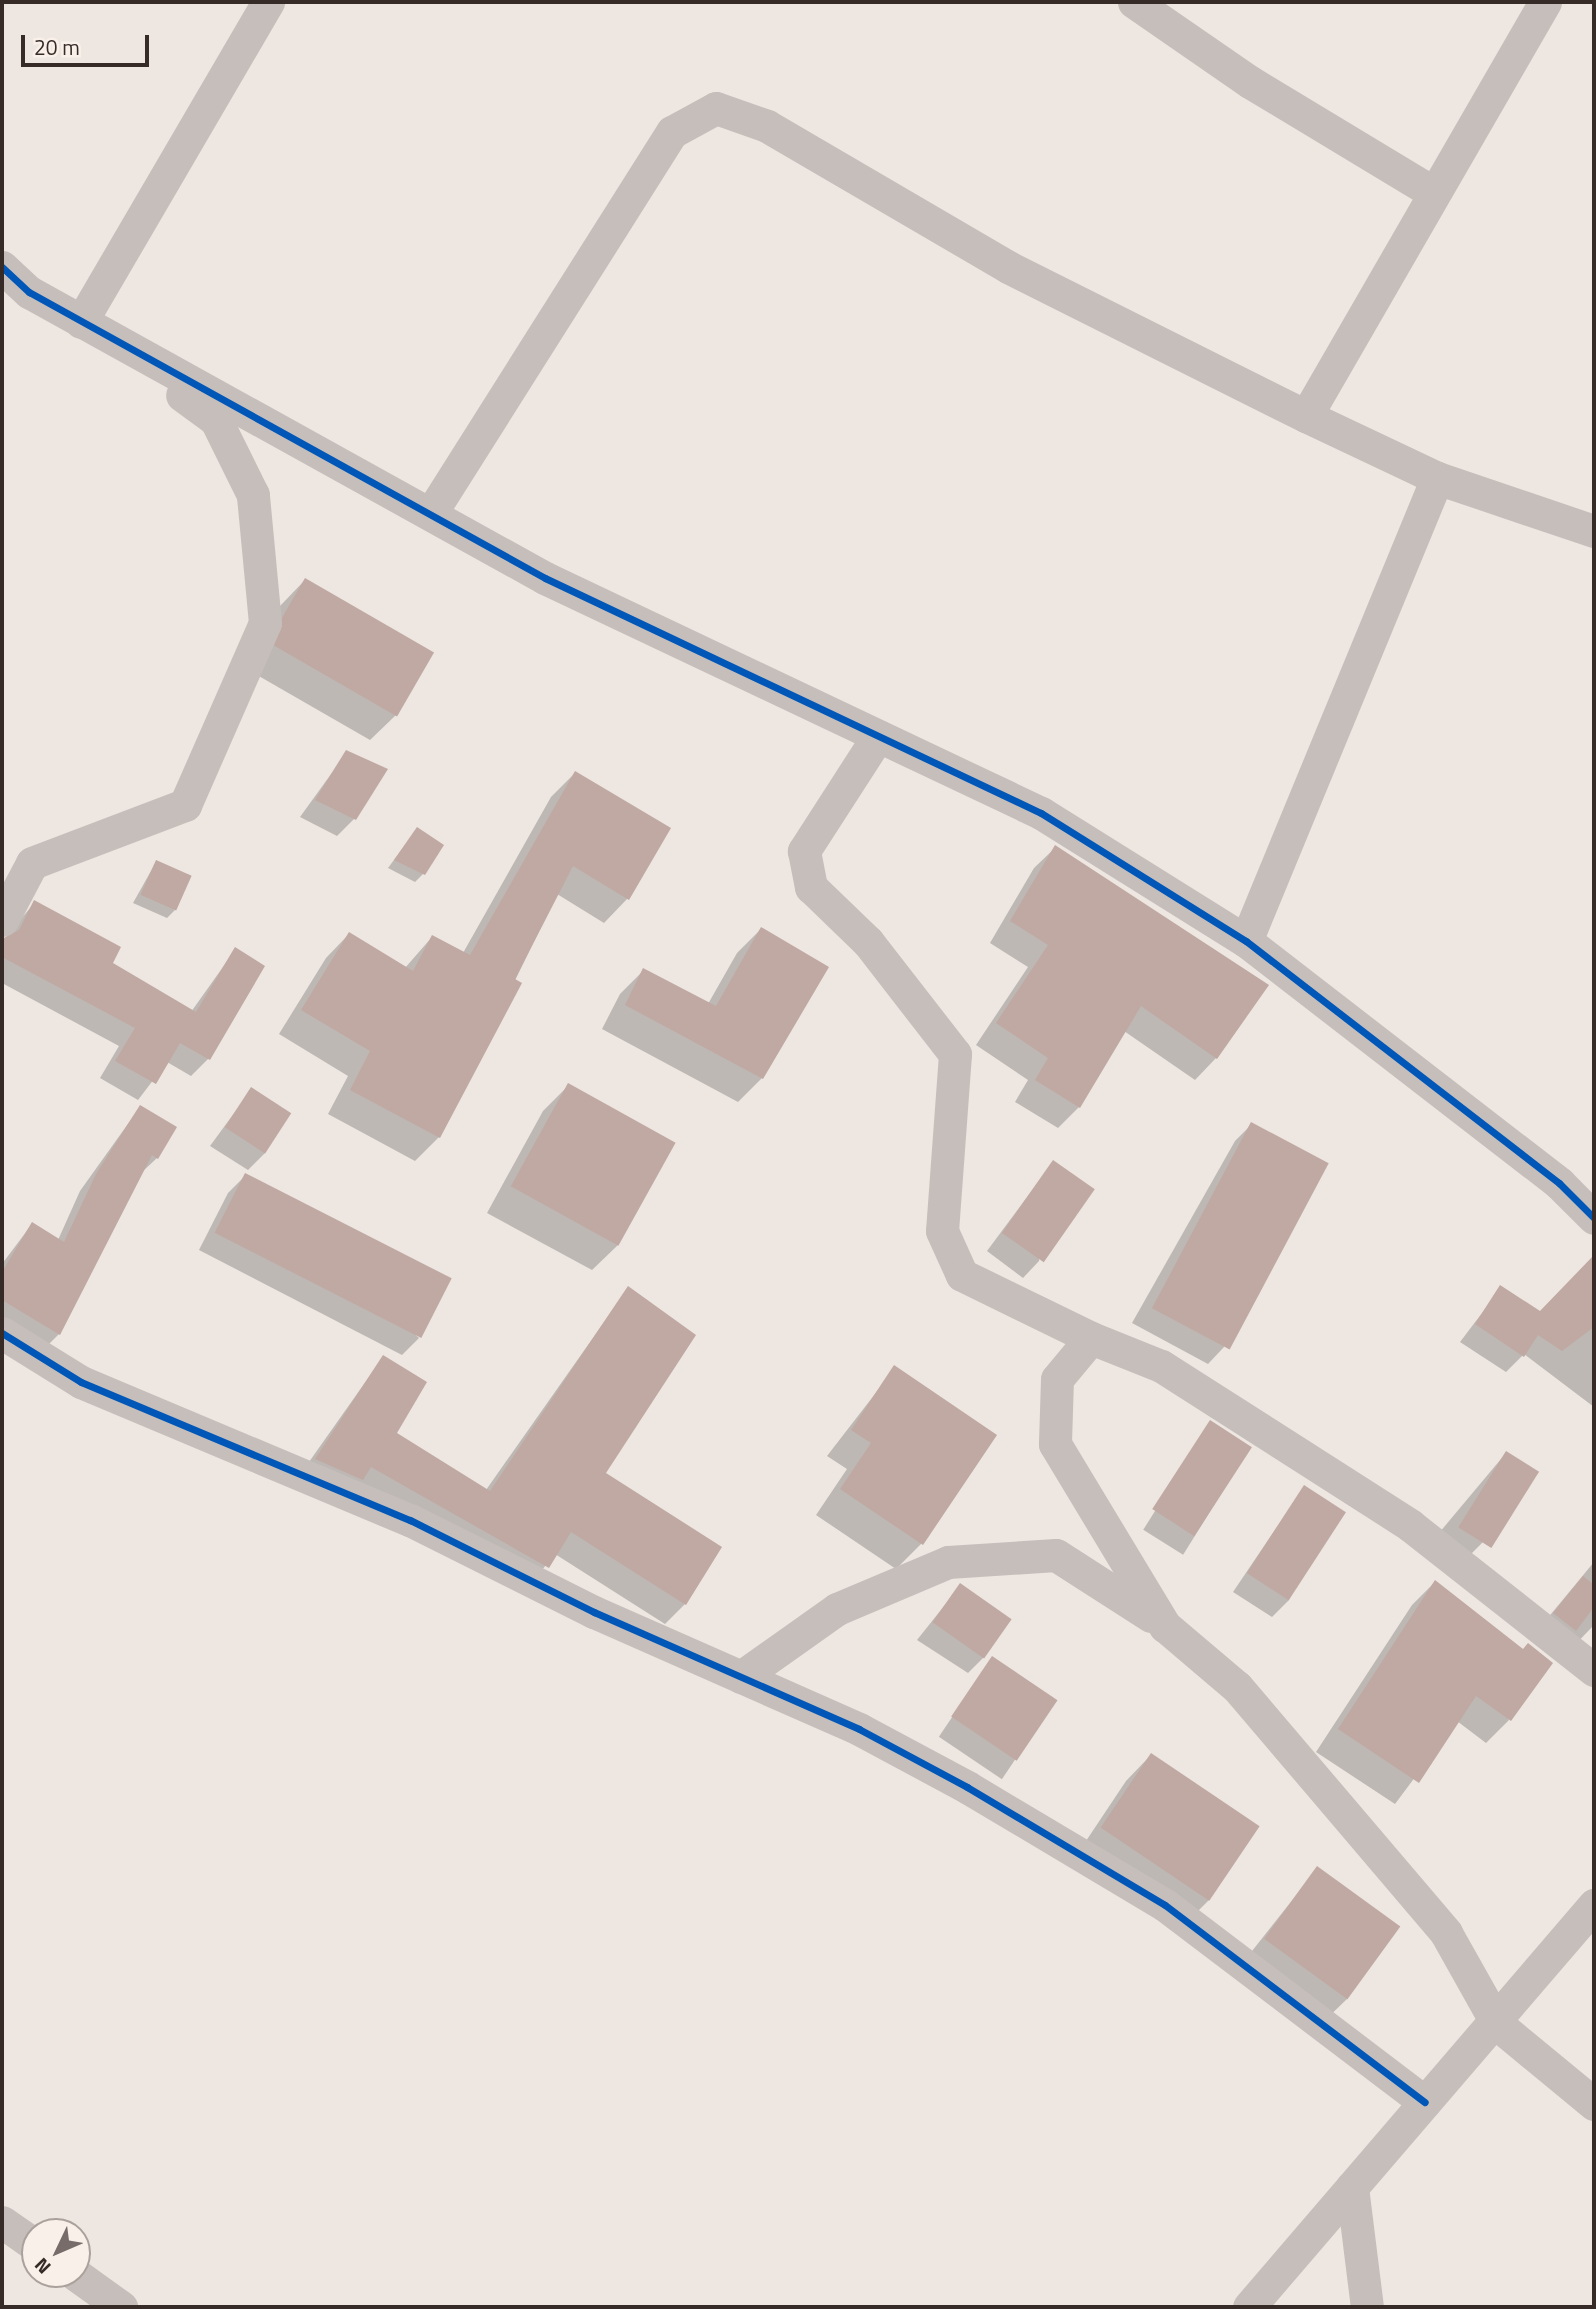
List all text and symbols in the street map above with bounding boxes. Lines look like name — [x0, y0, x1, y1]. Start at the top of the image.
scale bar — [24, 21, 152, 65]
text: 20 m — [34, 31, 80, 63]
north arrow — [21, 2218, 91, 2288]
text: N — [27, 2252, 57, 2281]

